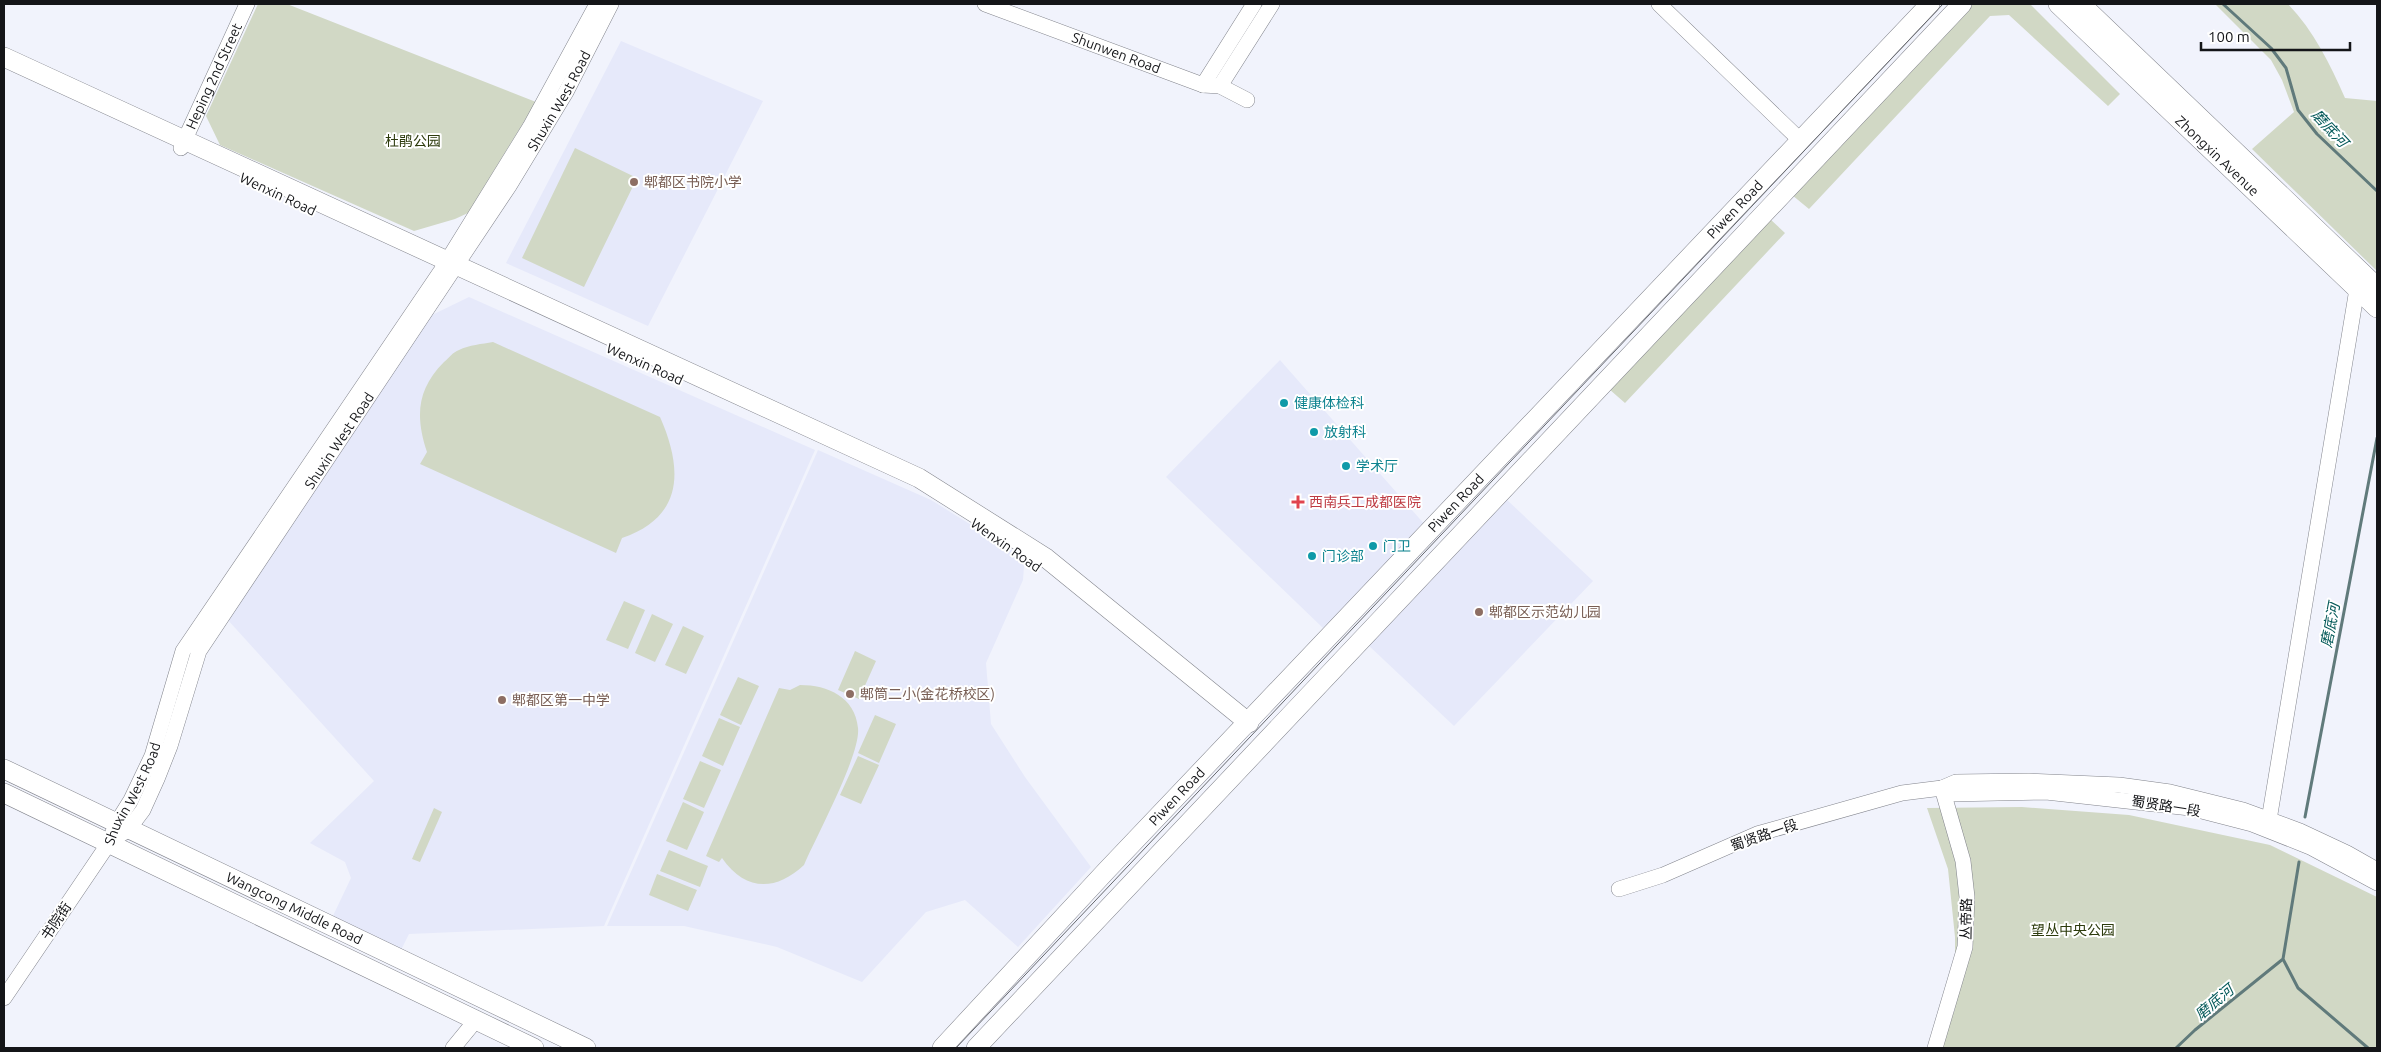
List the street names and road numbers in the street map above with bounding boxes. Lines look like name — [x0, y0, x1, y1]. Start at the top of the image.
street label: Heping 2nd Street — [183, 20, 245, 132]
street label: Shunwen Road — [1070, 29, 1163, 77]
street label: Shuxin West Road — [524, 48, 594, 154]
street label: Zhongxin Avenue — [2172, 112, 2262, 199]
street label: Wenxin Road — [237, 169, 319, 219]
street label: Piwen Road — [1704, 177, 1766, 242]
street label: Wenxin Road — [604, 340, 686, 388]
street label: Shuxin West Road — [301, 389, 377, 492]
street label: Piwen Road — [1425, 471, 1487, 535]
street label: Wenxin Road — [968, 515, 1044, 575]
street label: Shuxin West Road — [101, 740, 164, 847]
street label: Piwen Road — [1146, 764, 1208, 829]
street label: 蜀贤路一段 — [2130, 793, 2202, 819]
street label: 蜀贤路一段 — [1728, 816, 1800, 854]
street label: Wangcong Middle Road — [224, 869, 365, 948]
street label: 丛帝路 — [1958, 898, 1974, 940]
street label: 书院街 — [38, 899, 74, 943]

